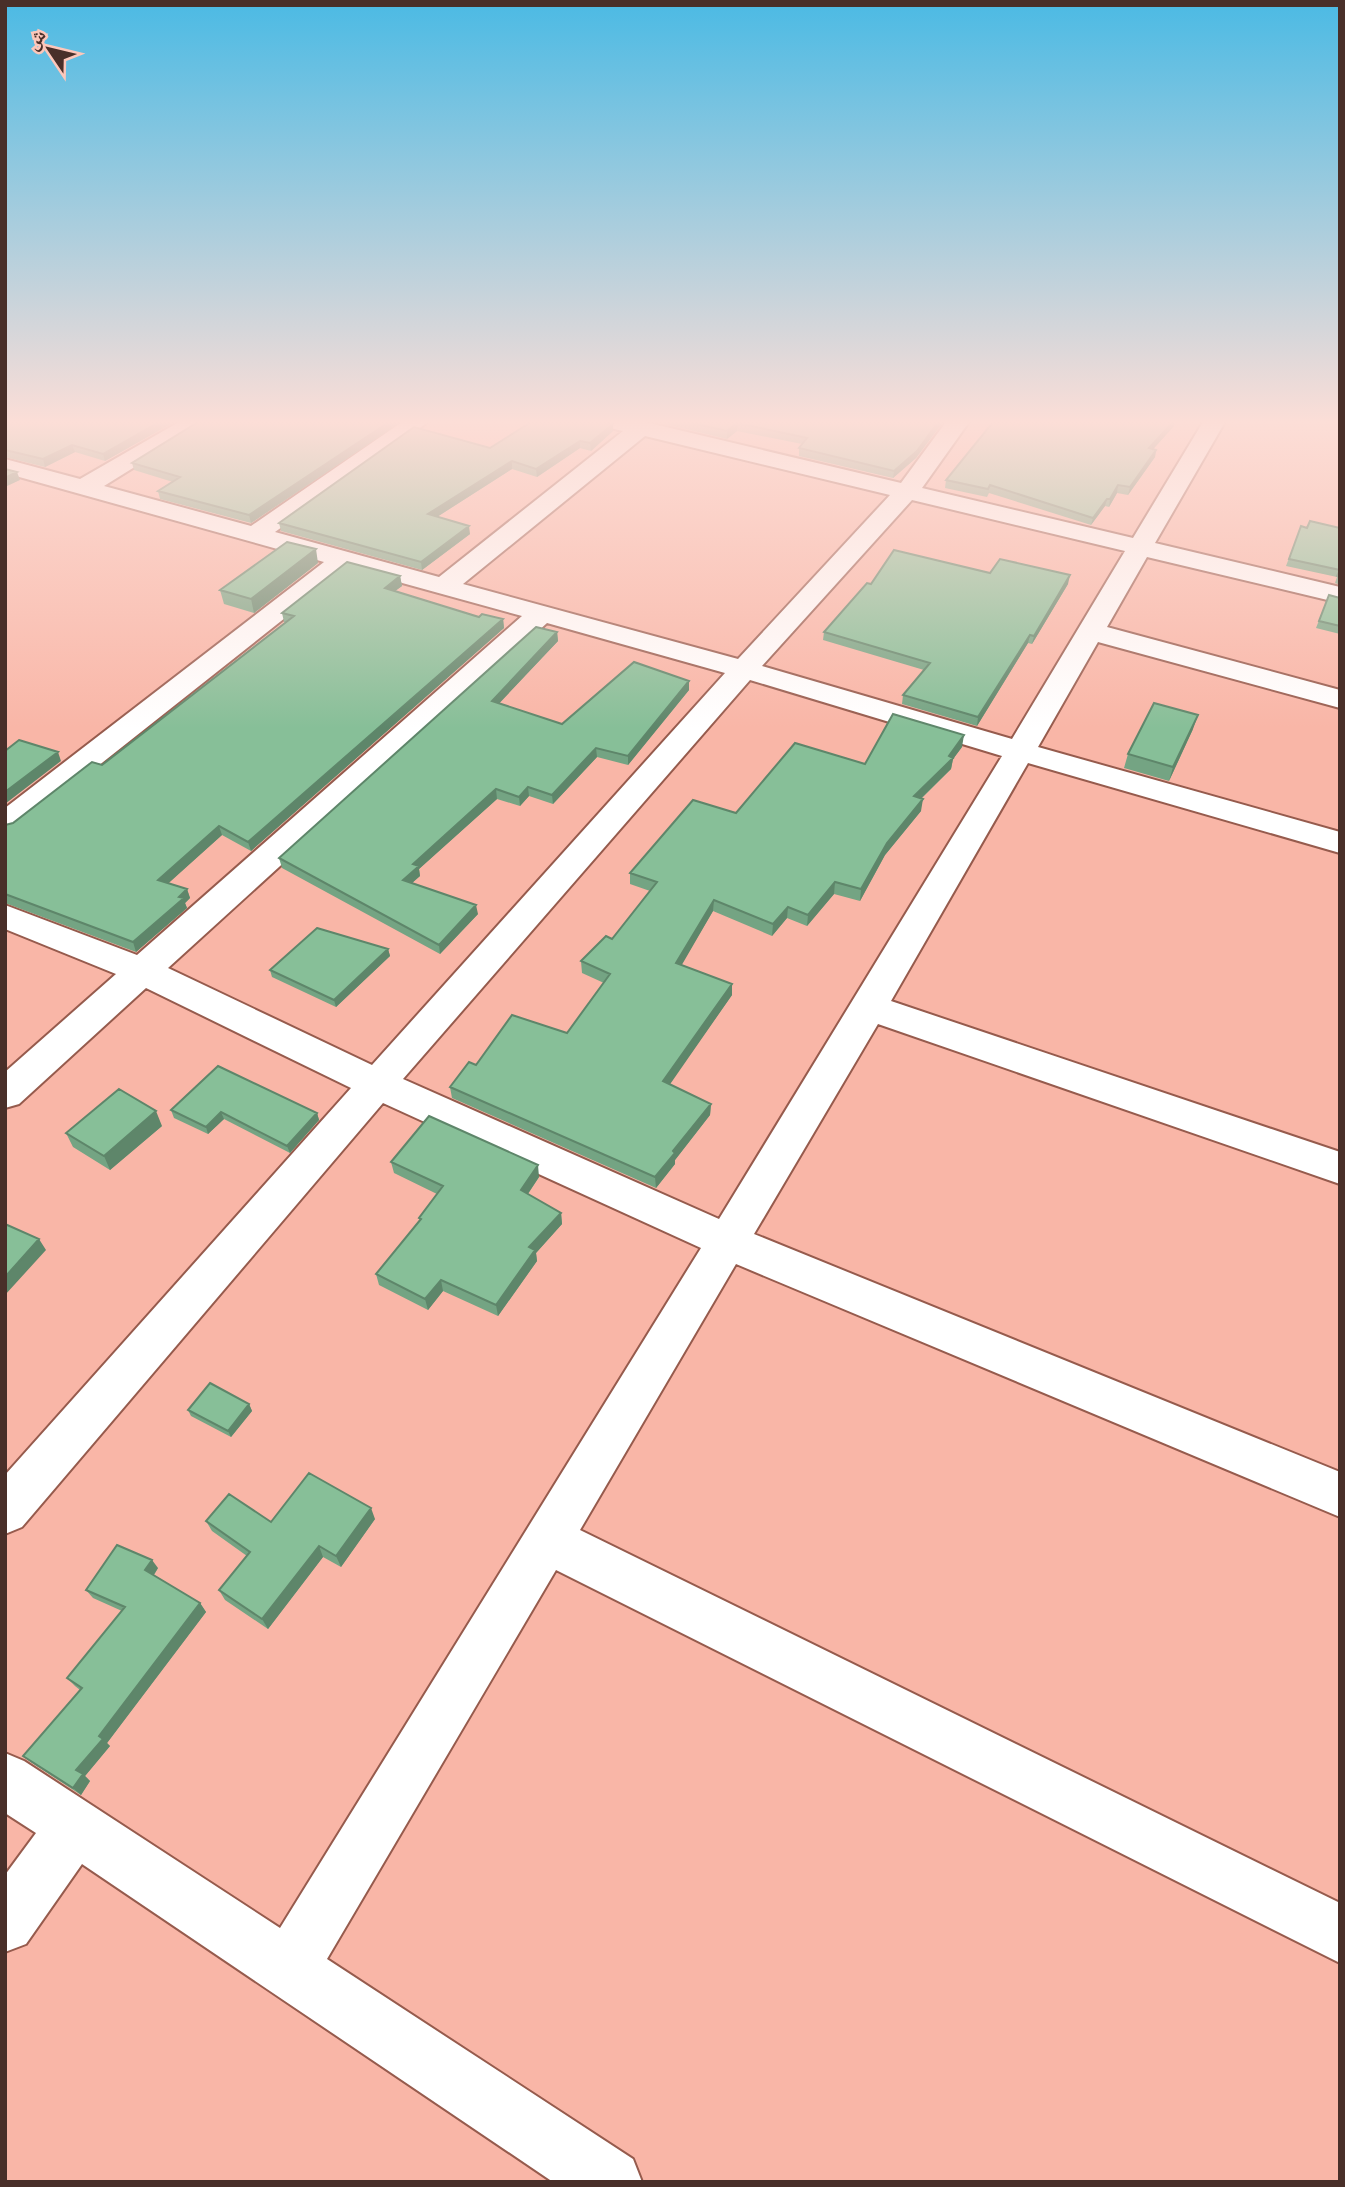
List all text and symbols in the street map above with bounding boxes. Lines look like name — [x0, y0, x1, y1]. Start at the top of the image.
north arrow — [14, 14, 84, 84]
text: ش — [19, 24, 51, 54]

